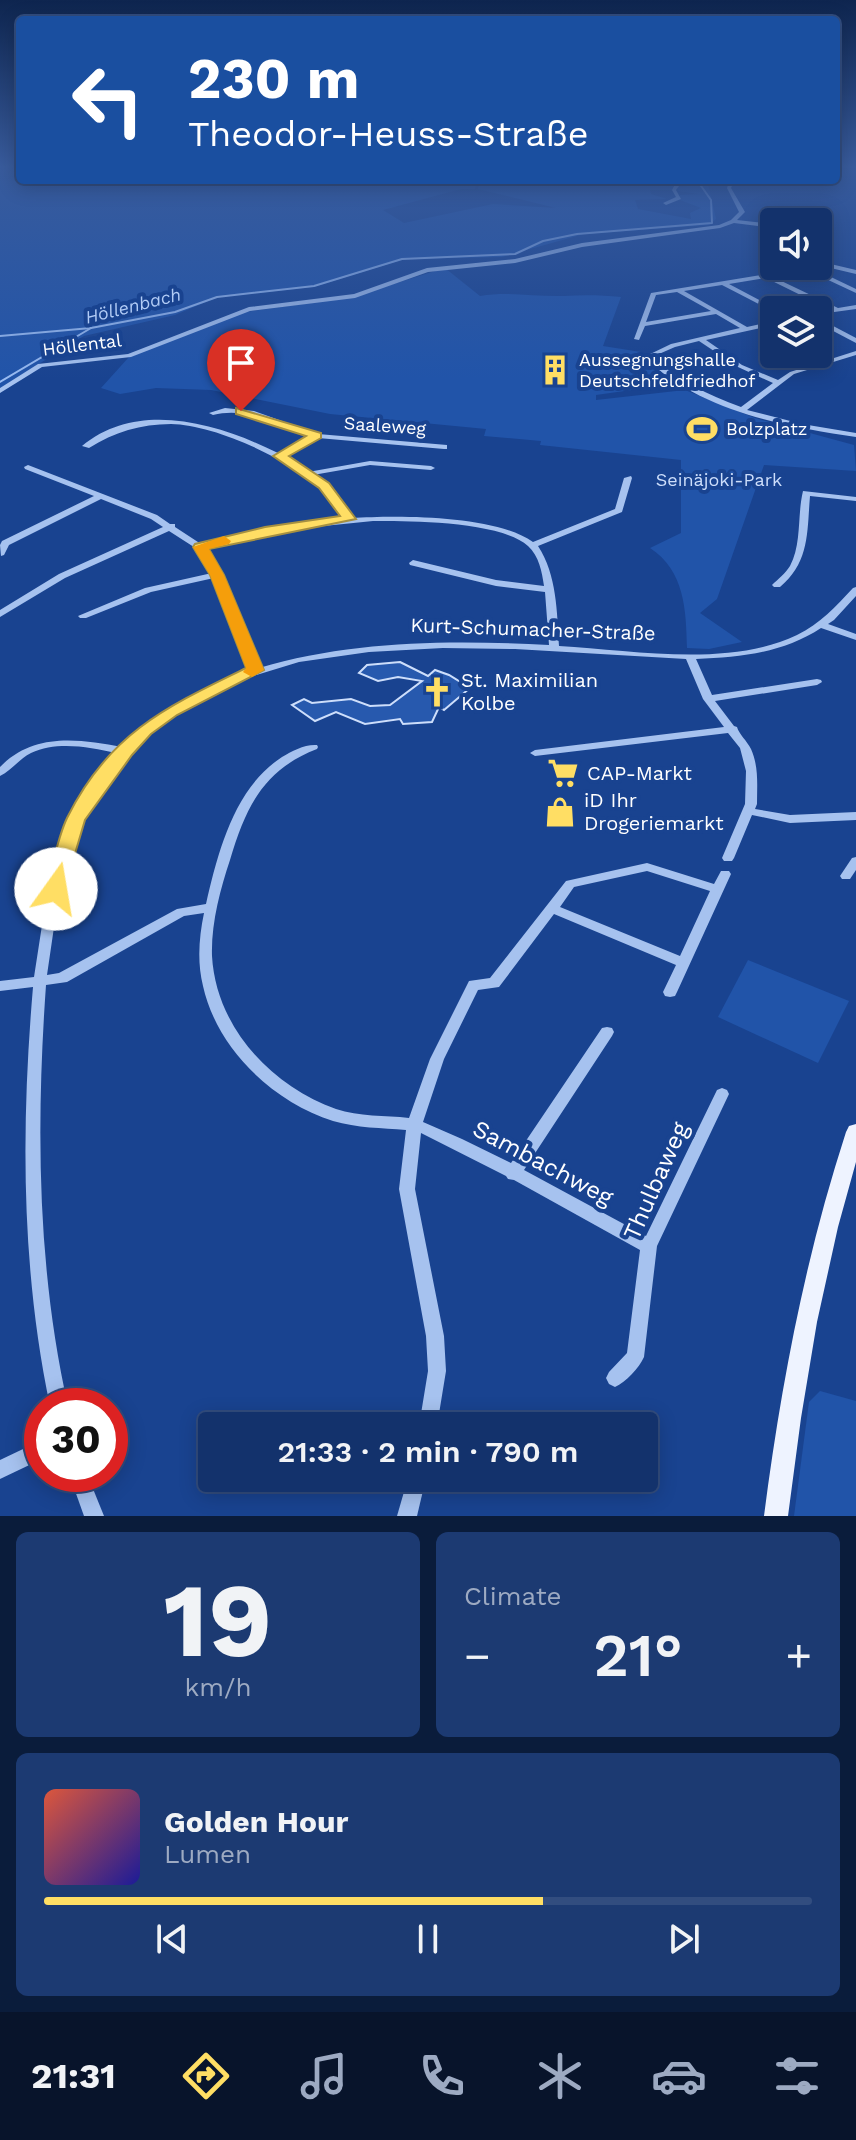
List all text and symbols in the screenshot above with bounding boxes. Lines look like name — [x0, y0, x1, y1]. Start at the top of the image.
text: 230 m — [188, 46, 359, 112]
icon: left — [56, 48, 160, 152]
text: Theodor-Heuss-Straße — [188, 113, 589, 155]
map controls — [760, 208, 832, 368]
button: sound — [760, 208, 832, 280]
water label: Höllenbach — [83, 283, 183, 328]
button: layers — [760, 296, 832, 368]
street label: Höllental — [41, 329, 123, 360]
pin — [207, 329, 275, 411]
icon: arrive — [219, 341, 263, 385]
place label: Aussegnungshalle Deutschfeldfriedhof — [579, 349, 755, 391]
building icon: Aussegnungshalle Deutschfeldfriedhof — [538, 353, 572, 387]
street label: Saaleweg — [343, 412, 427, 439]
sports icon: Bolzplatz — [685, 412, 719, 446]
place label: Bolzplatz — [726, 418, 807, 439]
park label: Seinäjoki-Park — [656, 469, 782, 490]
street label: Kurt-Schumacher-Straße — [410, 613, 656, 645]
place label: St. Maximilian Kolbe — [461, 668, 598, 715]
church icon: St. Maximilian Kolbe — [420, 675, 454, 709]
supermarket icon: CAP-Markt — [546, 756, 580, 790]
place label: CAP-Markt — [587, 761, 693, 785]
place label: iD Ihr Drogeriemarkt — [584, 788, 724, 835]
shop icon: iD Ihr Drogeriemarkt — [543, 795, 577, 829]
position arrow — [14, 847, 98, 931]
street label: Sambachweg — [468, 1114, 618, 1212]
street label: Thulbaweg — [618, 1118, 694, 1244]
speed limit sign: 30 — [24, 1388, 128, 1492]
text: 21:33 · 2 min · 790 m — [278, 1434, 578, 1469]
text: 19 — [164, 1559, 272, 1681]
text: Climate — [464, 1581, 562, 1611]
text: 21° — [593, 1620, 683, 1691]
text: − — [464, 1630, 491, 1682]
text: + — [785, 1630, 812, 1682]
text: km/h — [185, 1672, 251, 1702]
text: Golden Hour — [164, 1804, 348, 1839]
text: Lumen — [164, 1839, 251, 1869]
icon: previous — [150, 1917, 194, 1961]
icon: pause — [406, 1917, 450, 1961]
icon: next — [662, 1917, 706, 1961]
icon: directions — [178, 2048, 234, 2104]
icon: music — [296, 2048, 352, 2104]
icon: phone — [414, 2048, 470, 2104]
icon: climate — [532, 2048, 588, 2104]
icon: car — [651, 2048, 707, 2104]
icon: filters — [769, 2048, 825, 2104]
text: 21:31 — [31, 2055, 116, 2097]

